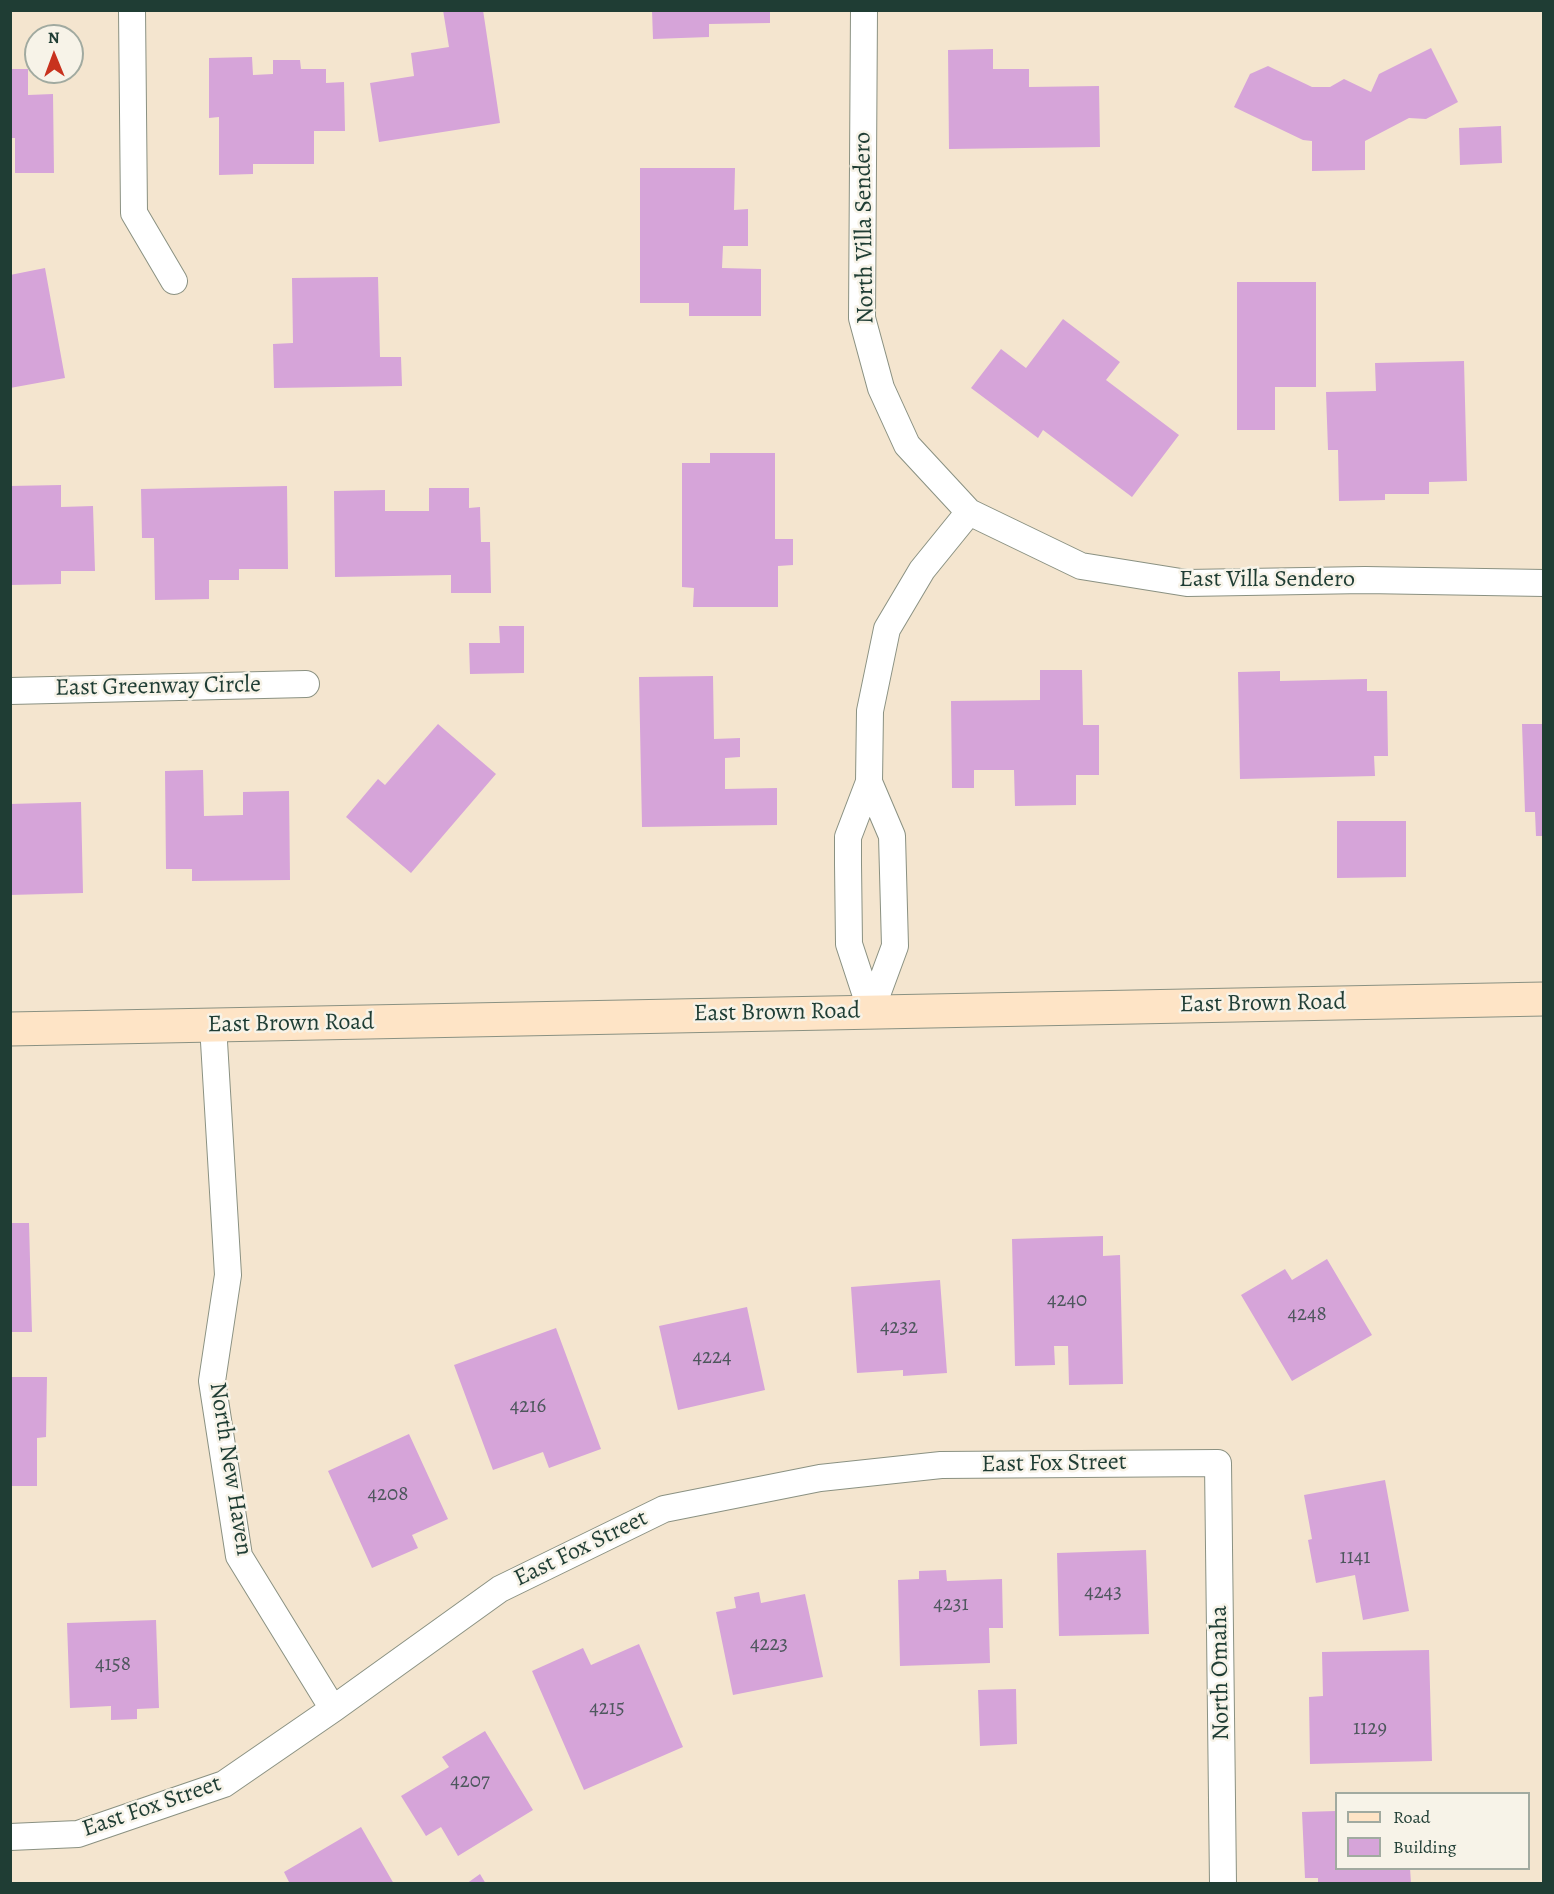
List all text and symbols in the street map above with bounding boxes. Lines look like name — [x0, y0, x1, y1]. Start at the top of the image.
north arrow — [24, 24, 84, 84]
text: N — [48, 27, 60, 49]
street label: North Villa Sendero — [849, 132, 881, 324]
street label: East Villa Sendero — [1179, 566, 1355, 594]
street label: East Greenway Circle — [55, 671, 261, 703]
street label: East Brown Road — [1179, 988, 1347, 1020]
street label: East Brown Road — [693, 997, 861, 1029]
street label: East Brown Road — [207, 1008, 375, 1040]
house number: 4240 — [1047, 1288, 1087, 1314]
house number: 4248 — [1287, 1302, 1327, 1328]
house number: 4232 — [880, 1315, 918, 1341]
house number: 4224 — [693, 1345, 731, 1371]
street label: North New Haven — [202, 1380, 258, 1558]
house number: 4216 — [510, 1394, 546, 1420]
street label: East Fox Street — [981, 1448, 1127, 1480]
house number: 4208 — [368, 1482, 408, 1508]
street label: East Fox Street — [509, 1504, 653, 1594]
house number: 1141 — [1339, 1545, 1371, 1571]
house number: 4243 — [1084, 1580, 1122, 1606]
house number: 4231 — [933, 1592, 969, 1618]
street label: North Omaha — [1205, 1605, 1237, 1741]
house number: 4223 — [750, 1632, 788, 1658]
house number: 4158 — [95, 1652, 131, 1678]
house number: 4215 — [589, 1696, 625, 1722]
house number: 1129 — [1353, 1716, 1387, 1742]
house number: 4207 — [450, 1769, 490, 1795]
street label: East Fox Street — [79, 1770, 225, 1844]
legend — [1335, 1792, 1530, 1870]
text: Road — [1393, 1805, 1430, 1829]
text: Building — [1393, 1835, 1457, 1859]

